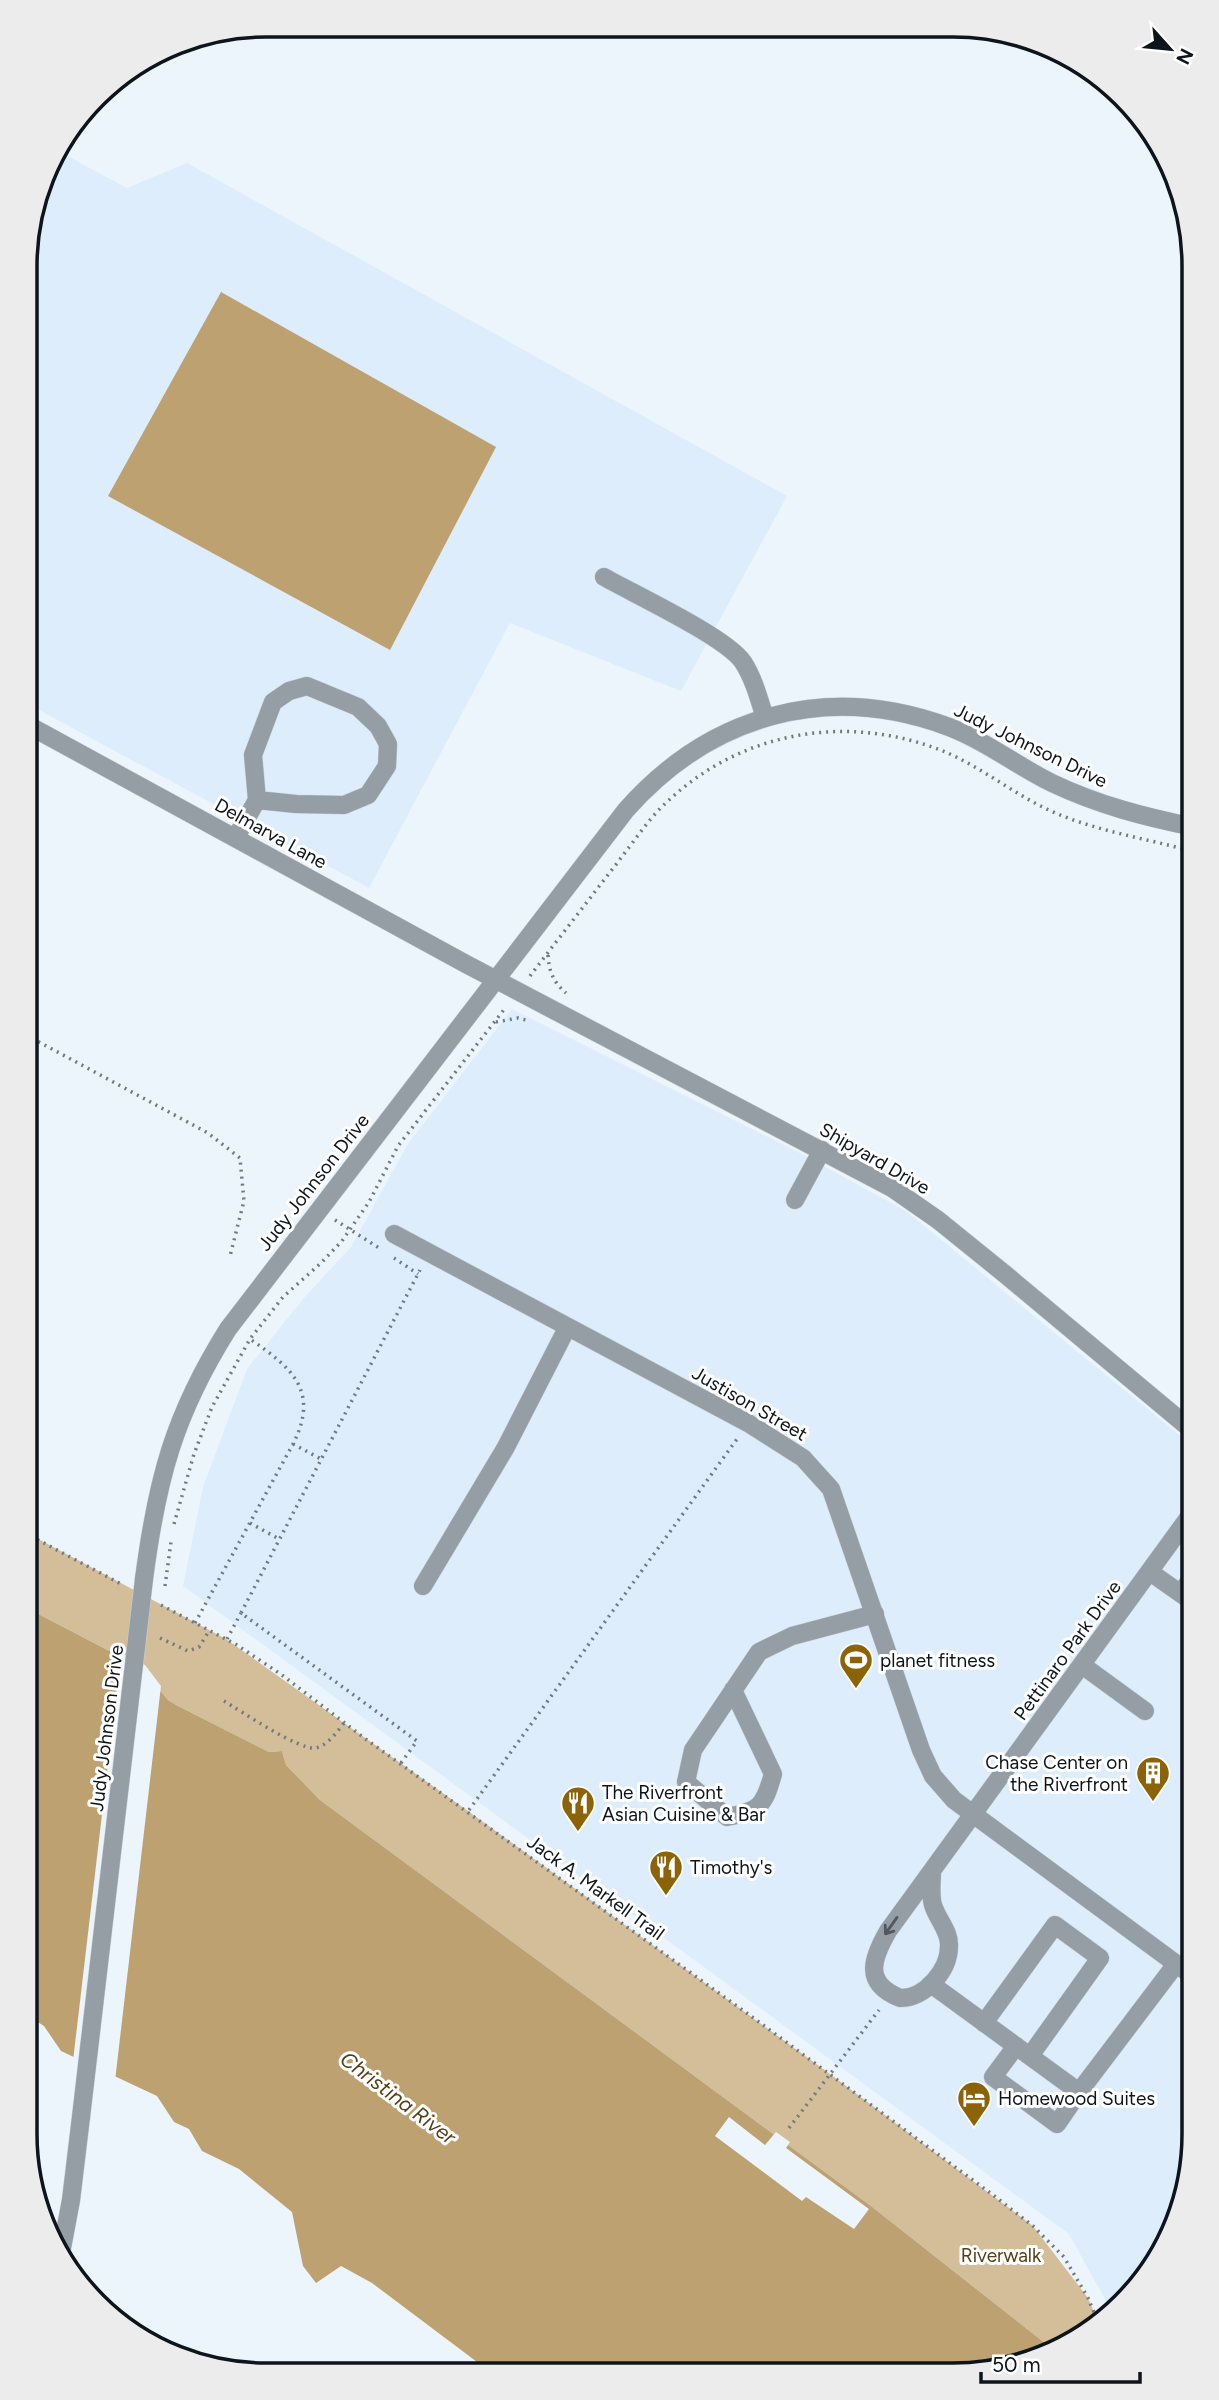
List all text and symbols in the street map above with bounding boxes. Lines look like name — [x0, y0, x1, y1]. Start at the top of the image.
north arrow — [1135, 14, 1205, 84]
text: N — [1171, 45, 1198, 68]
street label: Judy Johnson Drive — [951, 698, 1111, 792]
street label: Delmarva Lane — [211, 793, 331, 874]
street label: Judy Johnson Drive — [253, 1109, 374, 1255]
street label: Shipyard Drive — [816, 1118, 934, 1199]
street label: Justison Street — [688, 1361, 811, 1446]
street label: Pettinaro Park Drive — [1009, 1576, 1126, 1725]
sports icon: planet fitness — [837, 1641, 875, 1690]
street label: Judy Johnson Drive — [85, 1644, 128, 1813]
place label: planet fitness — [880, 1649, 995, 1672]
place label: Chase Center on the Riverfront — [985, 1751, 1128, 1796]
building icon: Chase Center on the Riverfront — [1134, 1754, 1172, 1803]
place label: The Riverfront Asian Cuisine & Bar — [602, 1781, 766, 1826]
restaurant icon: The Riverfront Asian Cuisine & Bar — [559, 1784, 597, 1833]
street label: Jack A. Markell Trail — [523, 1830, 669, 1945]
restaurant icon: Timothy's — [647, 1848, 685, 1897]
place label: Timothy's — [690, 1856, 773, 1879]
one-way arrow — [884, 1916, 898, 1935]
water label: Christina River — [336, 2046, 462, 2150]
hotel icon: Homewood Suites — [955, 2079, 993, 2128]
place label: Homewood Suites — [998, 2087, 1155, 2110]
park label: Riverwalk — [961, 2244, 1042, 2267]
scale bar — [981, 2340, 1140, 2384]
text: 50 m — [992, 2352, 1041, 2377]

